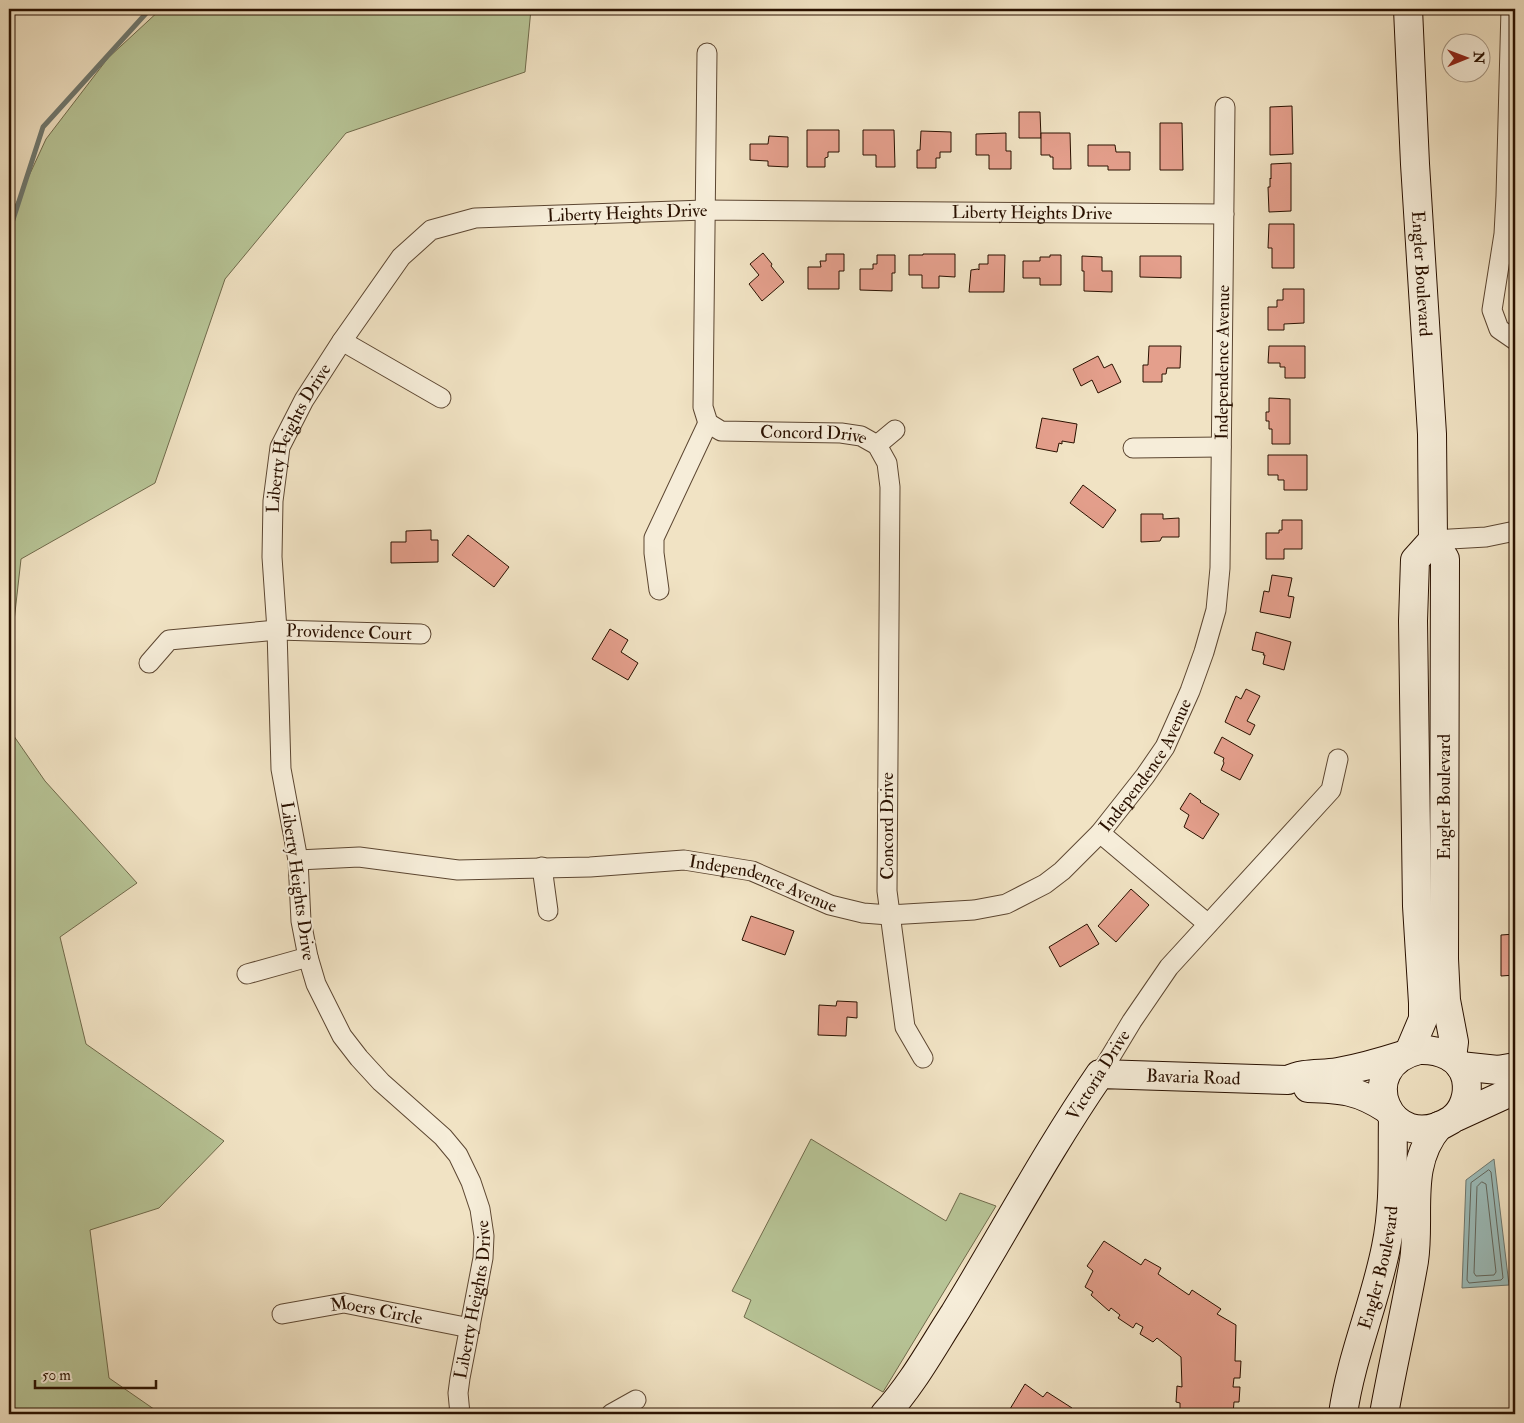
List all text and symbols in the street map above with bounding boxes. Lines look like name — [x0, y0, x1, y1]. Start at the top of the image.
north arrow — [1442, 32, 1492, 82]
text: N — [1470, 50, 1487, 65]
street label: Liberty Heights Drive — [547, 199, 708, 227]
street label: Liberty Heights Drive — [952, 201, 1113, 225]
street label: Engler Boulevard — [1406, 210, 1437, 337]
street label: Independence Avenue — [1210, 284, 1235, 440]
street label: Liberty Heights Drive — [262, 359, 337, 513]
street label: Concord Drive — [760, 421, 872, 450]
street label: Providence Court — [286, 619, 412, 646]
street label: Independence Avenue — [1094, 695, 1197, 837]
street label: Engler Boulevard — [1433, 734, 1456, 860]
street label: Concord Drive — [876, 772, 899, 880]
street label: Liberty Heights Drive — [275, 800, 320, 963]
street label: Independence Avenue — [687, 850, 839, 918]
street label: Victoria Drive — [1061, 1025, 1136, 1125]
street label: Bavaria Road — [1146, 1064, 1241, 1090]
street label: Engler Boulevard — [1353, 1205, 1403, 1332]
street label: Liberty Heights Drive — [449, 1218, 496, 1381]
street label: Moers Circle — [328, 1292, 425, 1330]
scale bar — [35, 1358, 156, 1390]
text: 50 m — [42, 1366, 71, 1385]

